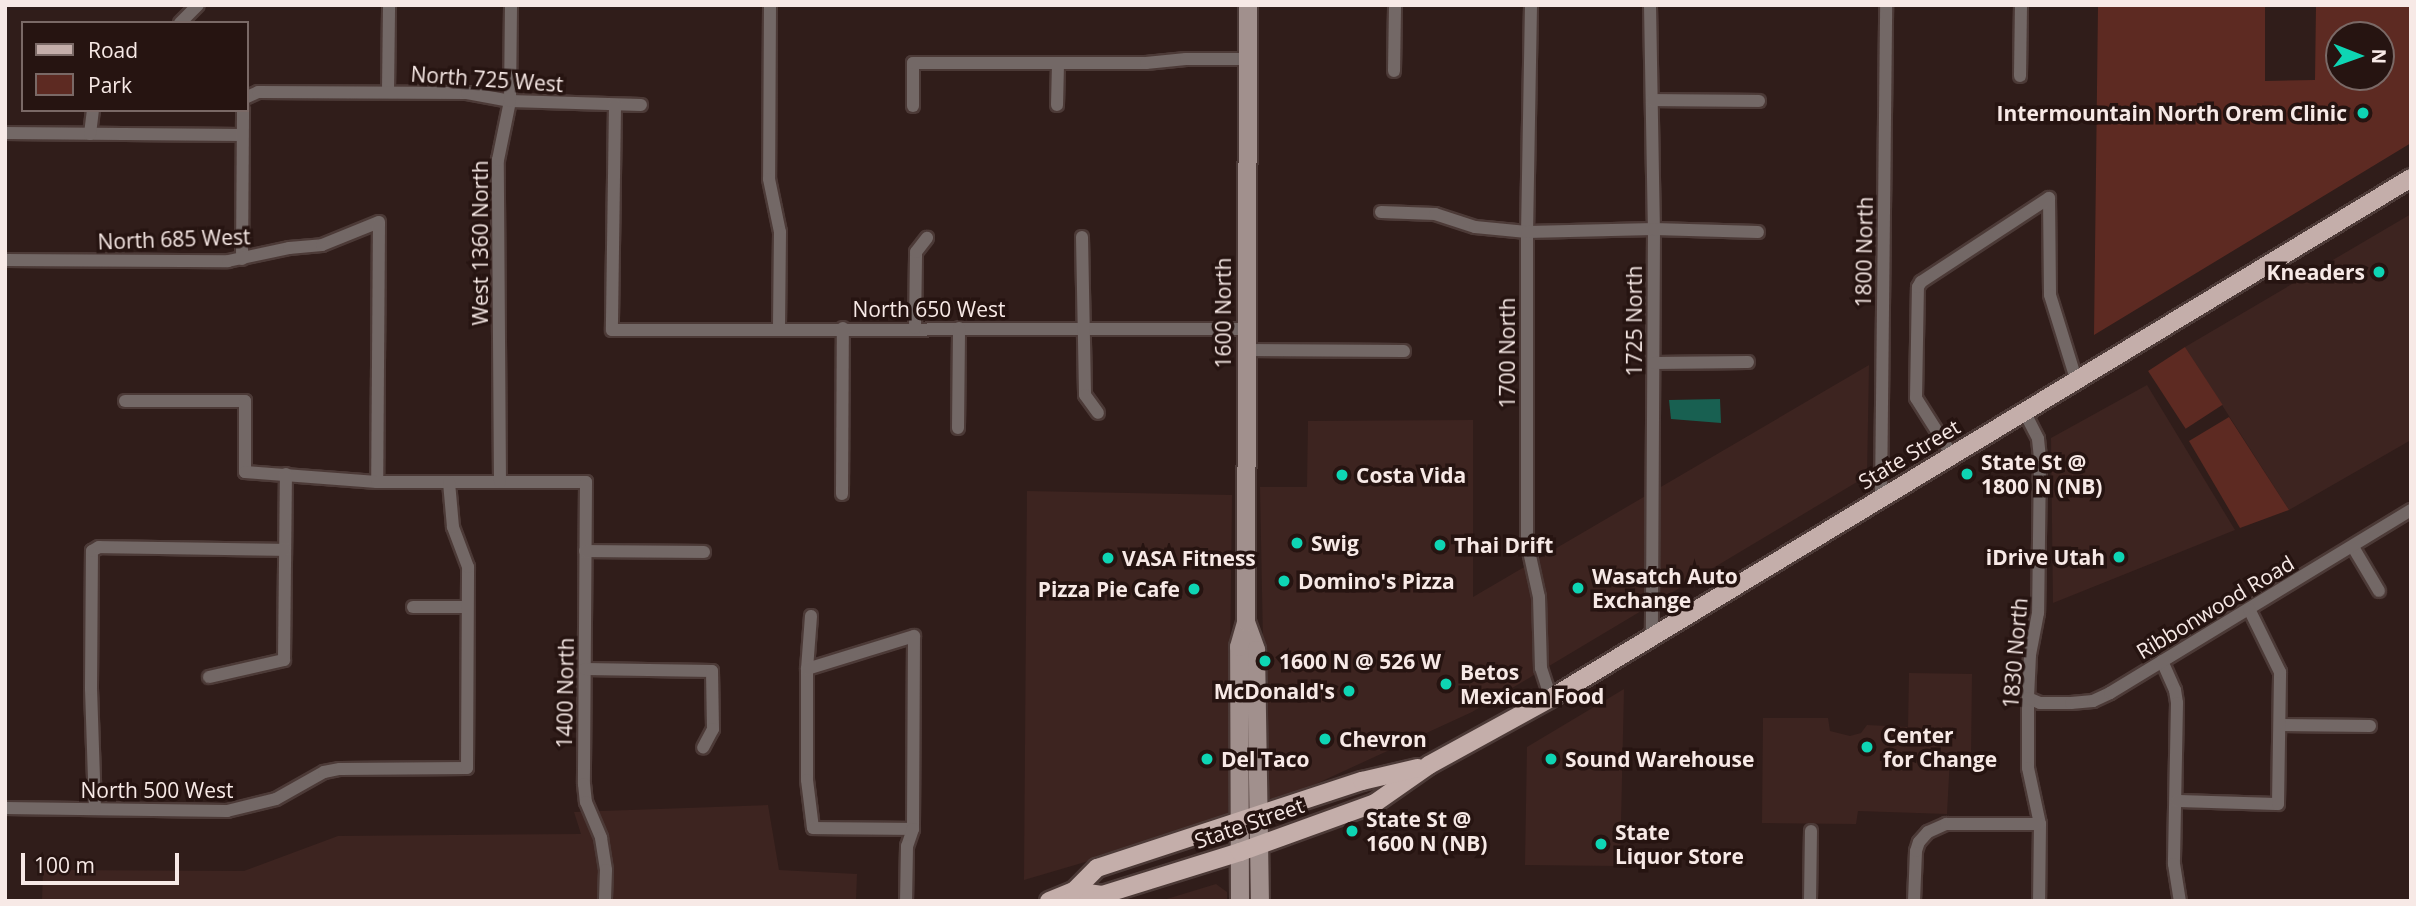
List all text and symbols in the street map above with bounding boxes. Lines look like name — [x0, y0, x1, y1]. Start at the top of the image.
legend — [21, 21, 248, 112]
north arrow — [2325, 21, 2395, 91]
text: Road — [88, 36, 138, 64]
text: N — [2366, 48, 2392, 64]
street label: North 725 West — [410, 61, 564, 97]
text: Park — [88, 71, 132, 99]
place label: Intermountain North Orem Clinic — [1997, 100, 2347, 126]
marker: Intermountain North Orem Clinic — [2353, 103, 2373, 123]
street label: West 1360 North — [467, 160, 493, 326]
street label: 1800 North — [1850, 196, 1878, 308]
street label: North 685 West — [97, 224, 251, 254]
street label: 1600 North — [1210, 258, 1236, 368]
place label: Kneaders — [2266, 259, 2365, 285]
marker: Kneaders — [2371, 264, 2387, 280]
street label: 1725 North — [1621, 266, 1647, 376]
street label: North 650 West — [853, 296, 1005, 322]
street label: 1700 North — [1494, 298, 1520, 408]
street label: State Street — [1854, 414, 1964, 494]
place label: State St @ 1800 N (NB) — [1981, 449, 2102, 499]
place label: Costa Vida — [1356, 462, 1466, 488]
marker: State St @ 1800 N (NB) — [1959, 466, 1975, 482]
marker: Costa Vida — [1334, 467, 1350, 483]
place label: Swig — [1311, 530, 1359, 556]
place label: Thai Drift — [1454, 532, 1553, 558]
marker: Swig — [1289, 535, 1305, 551]
marker: Thai Drift — [1432, 537, 1448, 553]
place label: iDrive Utah — [1986, 544, 2105, 570]
place label: VASA Fitness — [1122, 545, 1256, 571]
marker: iDrive Utah — [2111, 549, 2127, 565]
marker: VASA Fitness — [1100, 550, 1116, 566]
street label: Ribbonwood Road — [2132, 550, 2298, 664]
place label: Wasatch Auto Exchange — [1592, 563, 1738, 613]
place label: Domino's Pizza — [1298, 568, 1455, 594]
marker: Domino's Pizza — [1276, 573, 1292, 589]
place label: Pizza Pie Cafe — [1038, 576, 1180, 602]
marker: Wasatch Auto Exchange — [1570, 580, 1586, 596]
marker: Pizza Pie Cafe — [1186, 581, 1202, 597]
street label: 1830 North — [1998, 597, 2032, 709]
street label: 1400 North — [551, 637, 579, 749]
place label: 1600 N @ 526 W — [1279, 648, 1441, 674]
marker: 1600 N @ 526 W — [1257, 653, 1273, 669]
place label: Betos Mexican Food — [1460, 659, 1604, 709]
marker: Betos Mexican Food — [1438, 676, 1454, 692]
place label: McDonald's — [1214, 678, 1335, 704]
marker: McDonald's — [1341, 683, 1357, 699]
place label: Center for Change — [1883, 722, 1997, 772]
place label: Chevron — [1339, 726, 1427, 752]
marker: Chevron — [1317, 731, 1333, 747]
marker: Center for Change — [1857, 737, 1877, 757]
place label: Del Taco — [1221, 746, 1309, 772]
place label: Sound Warehouse — [1565, 746, 1754, 772]
marker: Del Taco — [1199, 751, 1215, 767]
marker: Sound Warehouse — [1543, 751, 1559, 767]
street label: North 500 West — [81, 777, 233, 803]
street label: State Street — [1191, 793, 1307, 853]
place label: State St @ 1600 N (NB) — [1366, 806, 1487, 856]
place label: State Liquor Store — [1615, 819, 1744, 869]
marker: State St @ 1600 N (NB) — [1344, 823, 1360, 839]
marker: State Liquor Store — [1593, 836, 1609, 852]
scale bar — [24, 839, 182, 883]
text: 100 m — [34, 851, 95, 879]

